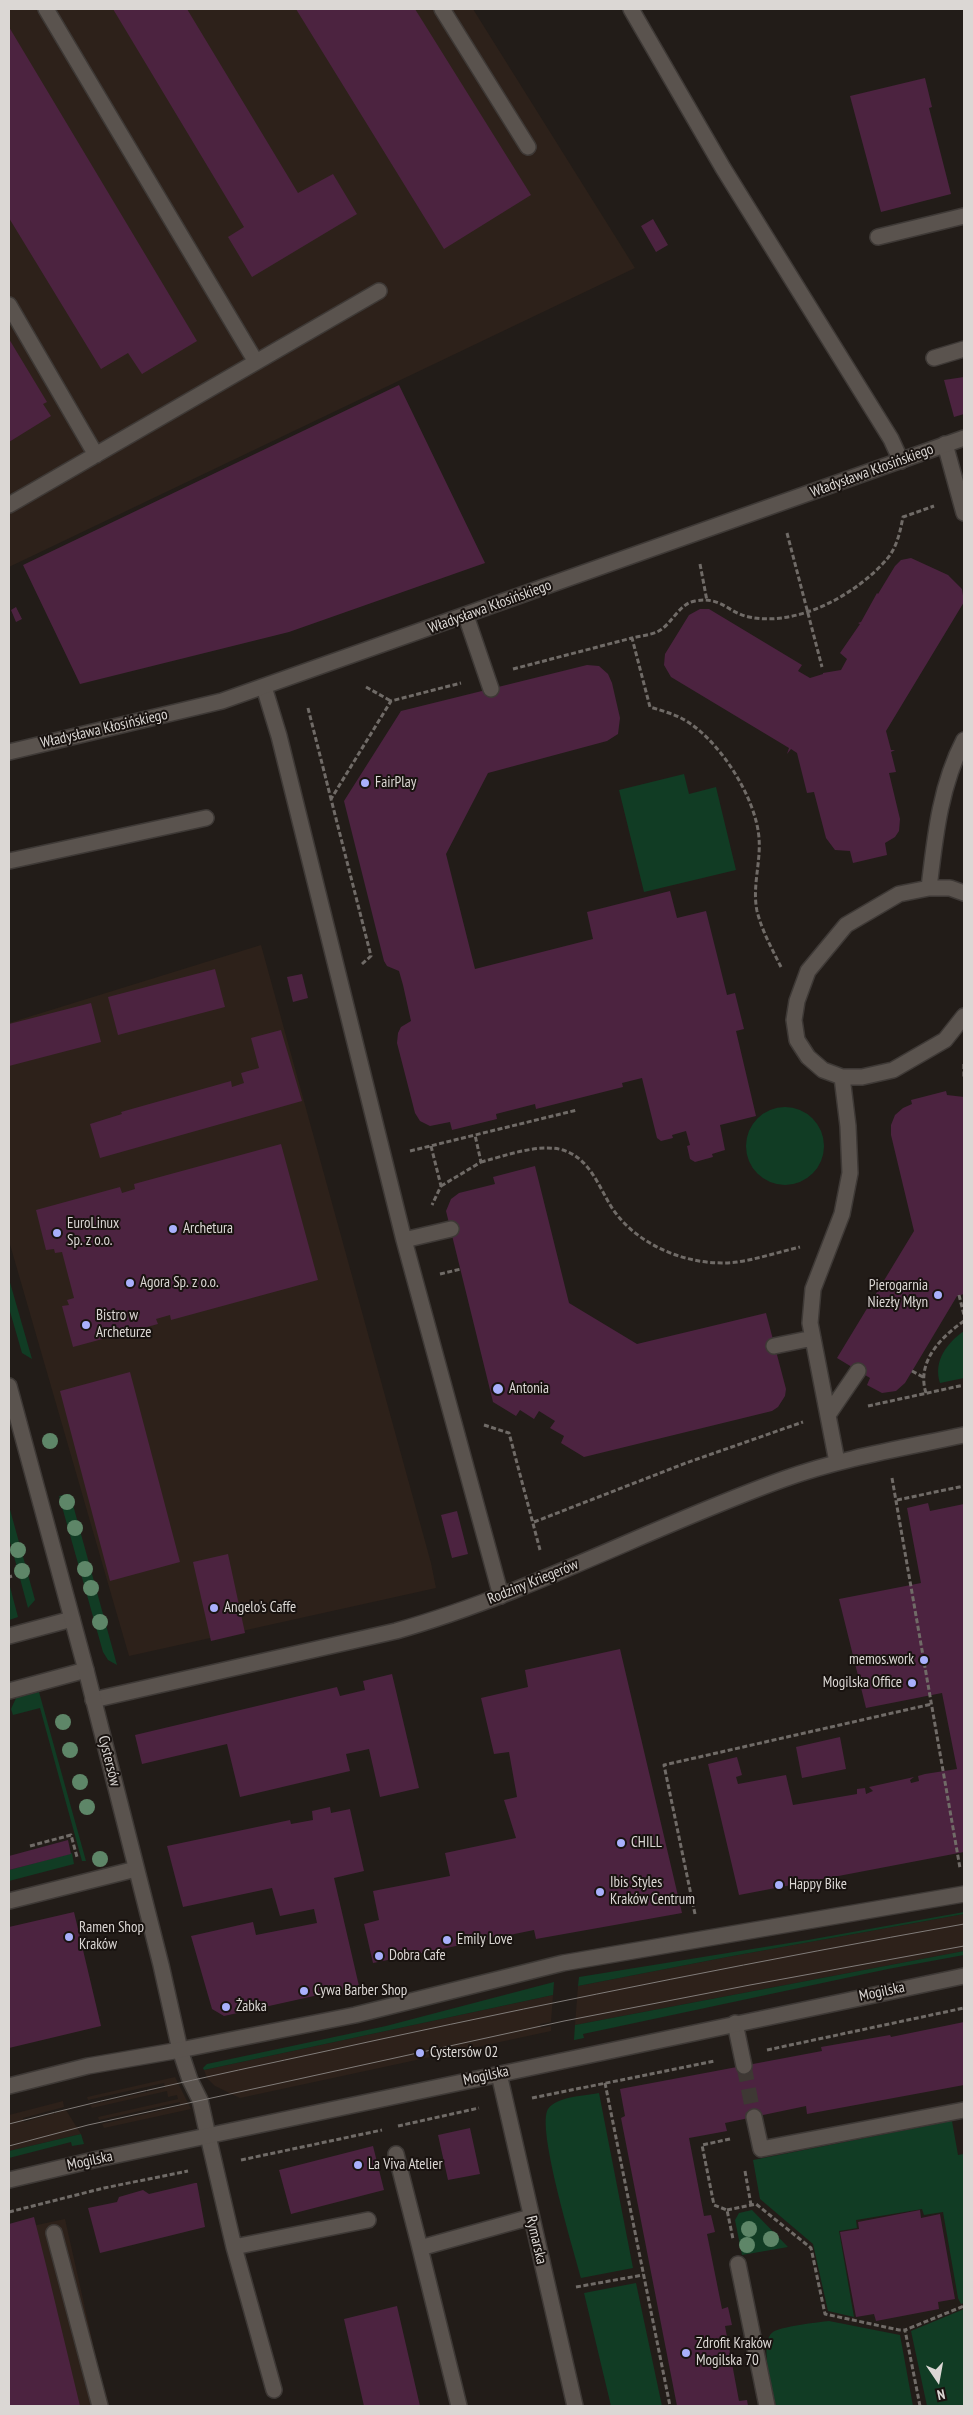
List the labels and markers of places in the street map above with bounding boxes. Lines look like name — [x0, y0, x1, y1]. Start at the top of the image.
place label: FairPlay — [375, 774, 416, 792]
marker: FairPlay — [359, 777, 371, 789]
place label: EuroLinux Sp. z o.o. — [67, 1215, 119, 1250]
place label: Archetura — [183, 1220, 233, 1238]
marker: Archetura — [167, 1223, 179, 1235]
marker: EuroLinux Sp. z o.o. — [51, 1227, 63, 1239]
place label: Agora Sp. z o.o. — [140, 1274, 219, 1292]
marker: Agora Sp. z o.o. — [124, 1277, 136, 1289]
place label: Pierogarnia Niezły Młyn — [868, 1277, 928, 1312]
marker: Pierogarnia Niezły Młyn — [932, 1289, 944, 1301]
place label: Bistro w Archeturze — [96, 1307, 151, 1342]
marker: Bistro w Archeturze — [80, 1319, 92, 1331]
place label: Antonia — [509, 1380, 549, 1398]
marker: Antonia — [491, 1382, 505, 1396]
place label: Angelo's Caffe — [224, 1599, 296, 1617]
marker: Angelo's Caffe — [208, 1602, 220, 1614]
place label: memos.work — [849, 1651, 914, 1669]
marker: memos.work — [918, 1654, 930, 1666]
place label: Mogilska Office — [823, 1674, 902, 1692]
marker: Mogilska Office — [906, 1677, 918, 1689]
place label: CHILL — [631, 1834, 662, 1852]
marker: CHILL — [615, 1837, 627, 1849]
place label: Ibis Styles Kraków Centrum — [610, 1874, 695, 1909]
place label: Happy Bike — [789, 1876, 847, 1894]
marker: Happy Bike — [773, 1879, 785, 1891]
marker: Ibis Styles Kraków Centrum — [594, 1886, 606, 1898]
place label: Ramen Shop Kraków — [79, 1919, 144, 1954]
marker: Ramen Shop Kraków — [63, 1931, 75, 1943]
place label: Emily Love — [457, 1931, 513, 1949]
marker: Emily Love — [441, 1934, 453, 1946]
place label: Dobra Cafe — [389, 1947, 446, 1965]
marker: Dobra Cafe — [373, 1950, 385, 1962]
place label: Cywa Barber Shop — [314, 1982, 407, 2000]
marker: Cywa Barber Shop — [298, 1985, 310, 1997]
place label: Żabka — [236, 1998, 267, 2016]
marker: Żabka — [220, 2001, 232, 2013]
place label: Cystersów 02 — [430, 2044, 498, 2062]
marker: Cystersów 02 — [414, 2047, 426, 2059]
place label: La Viva Atelier — [368, 2156, 443, 2174]
marker: La Viva Atelier — [352, 2159, 364, 2171]
place label: Zdrofit Kraków Mogilska 70 — [696, 2335, 772, 2370]
marker: Zdrofit Kraków Mogilska 70 — [680, 2347, 692, 2359]

